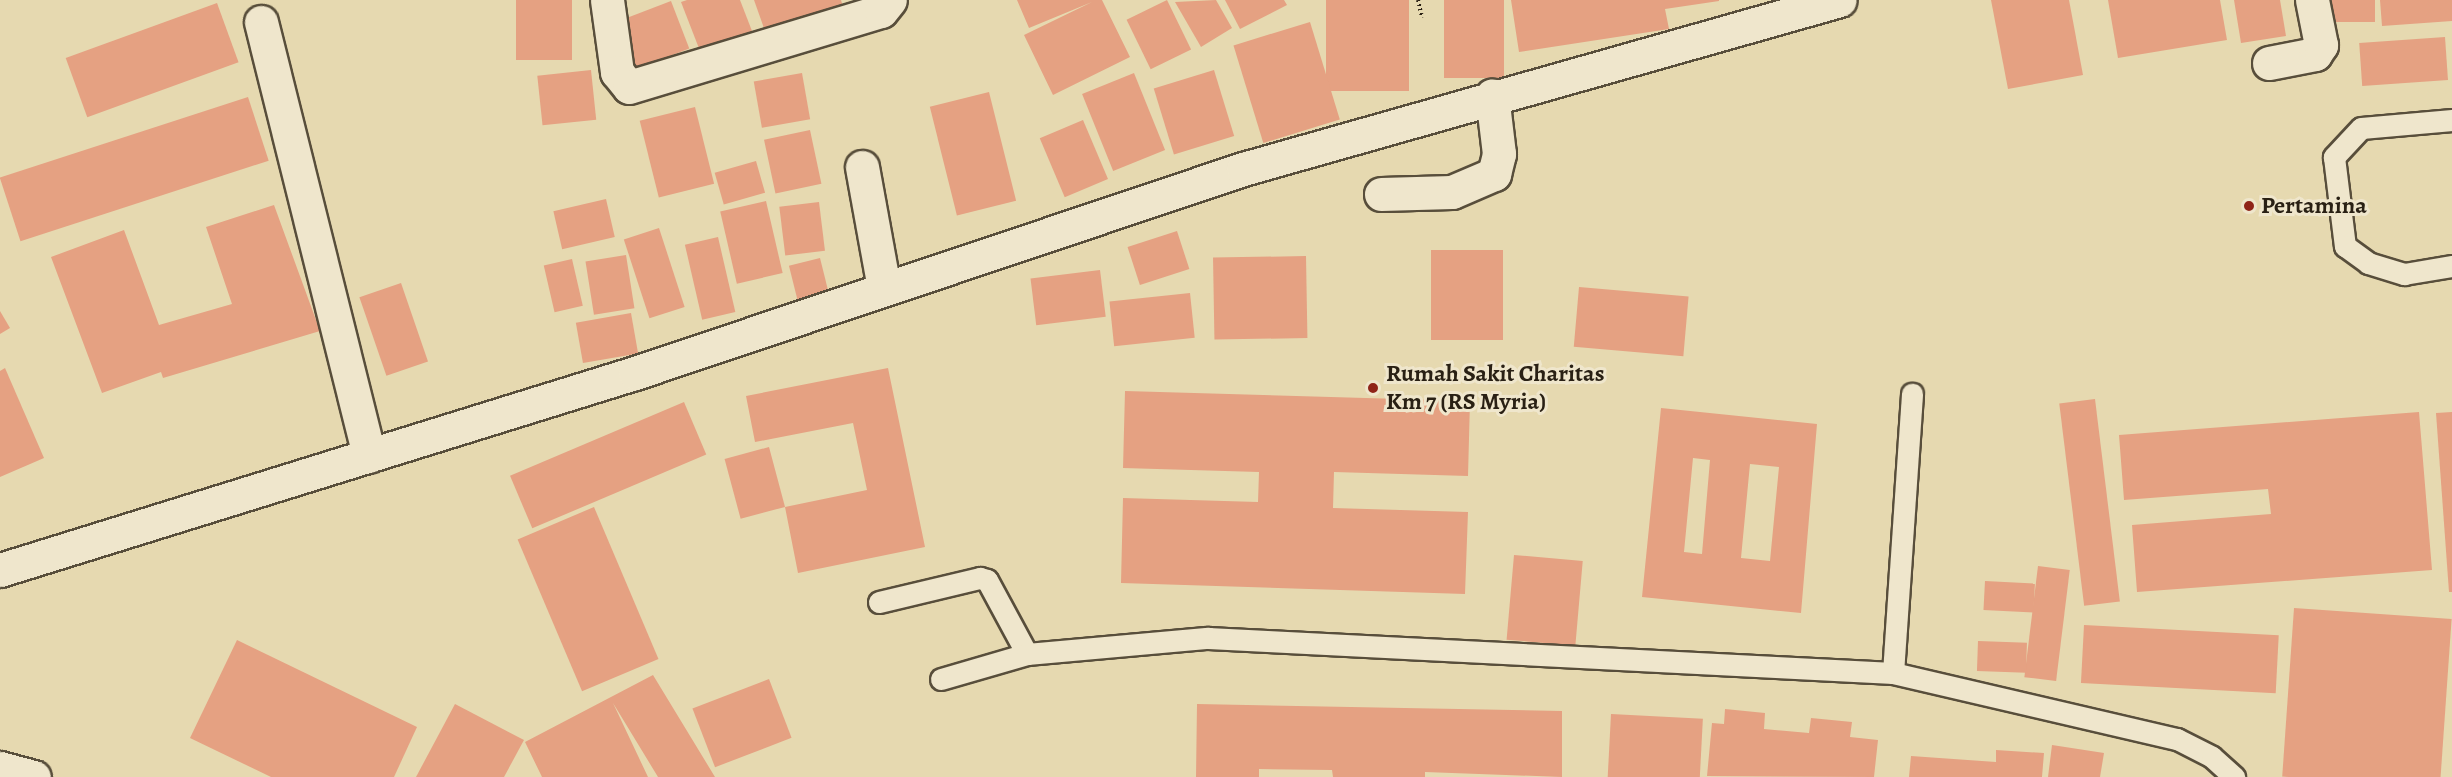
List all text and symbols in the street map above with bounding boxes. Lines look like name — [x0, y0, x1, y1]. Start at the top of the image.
place label: Pertamina — [2261, 192, 2367, 220]
marker: Pertamina — [2242, 199, 2256, 213]
place label: Rumah Sakit Charitas Km 7 (RS Myria) — [1386, 360, 1604, 416]
marker: Rumah Sakit Charitas Km 7 (RS Myria) — [1364, 379, 1382, 397]

